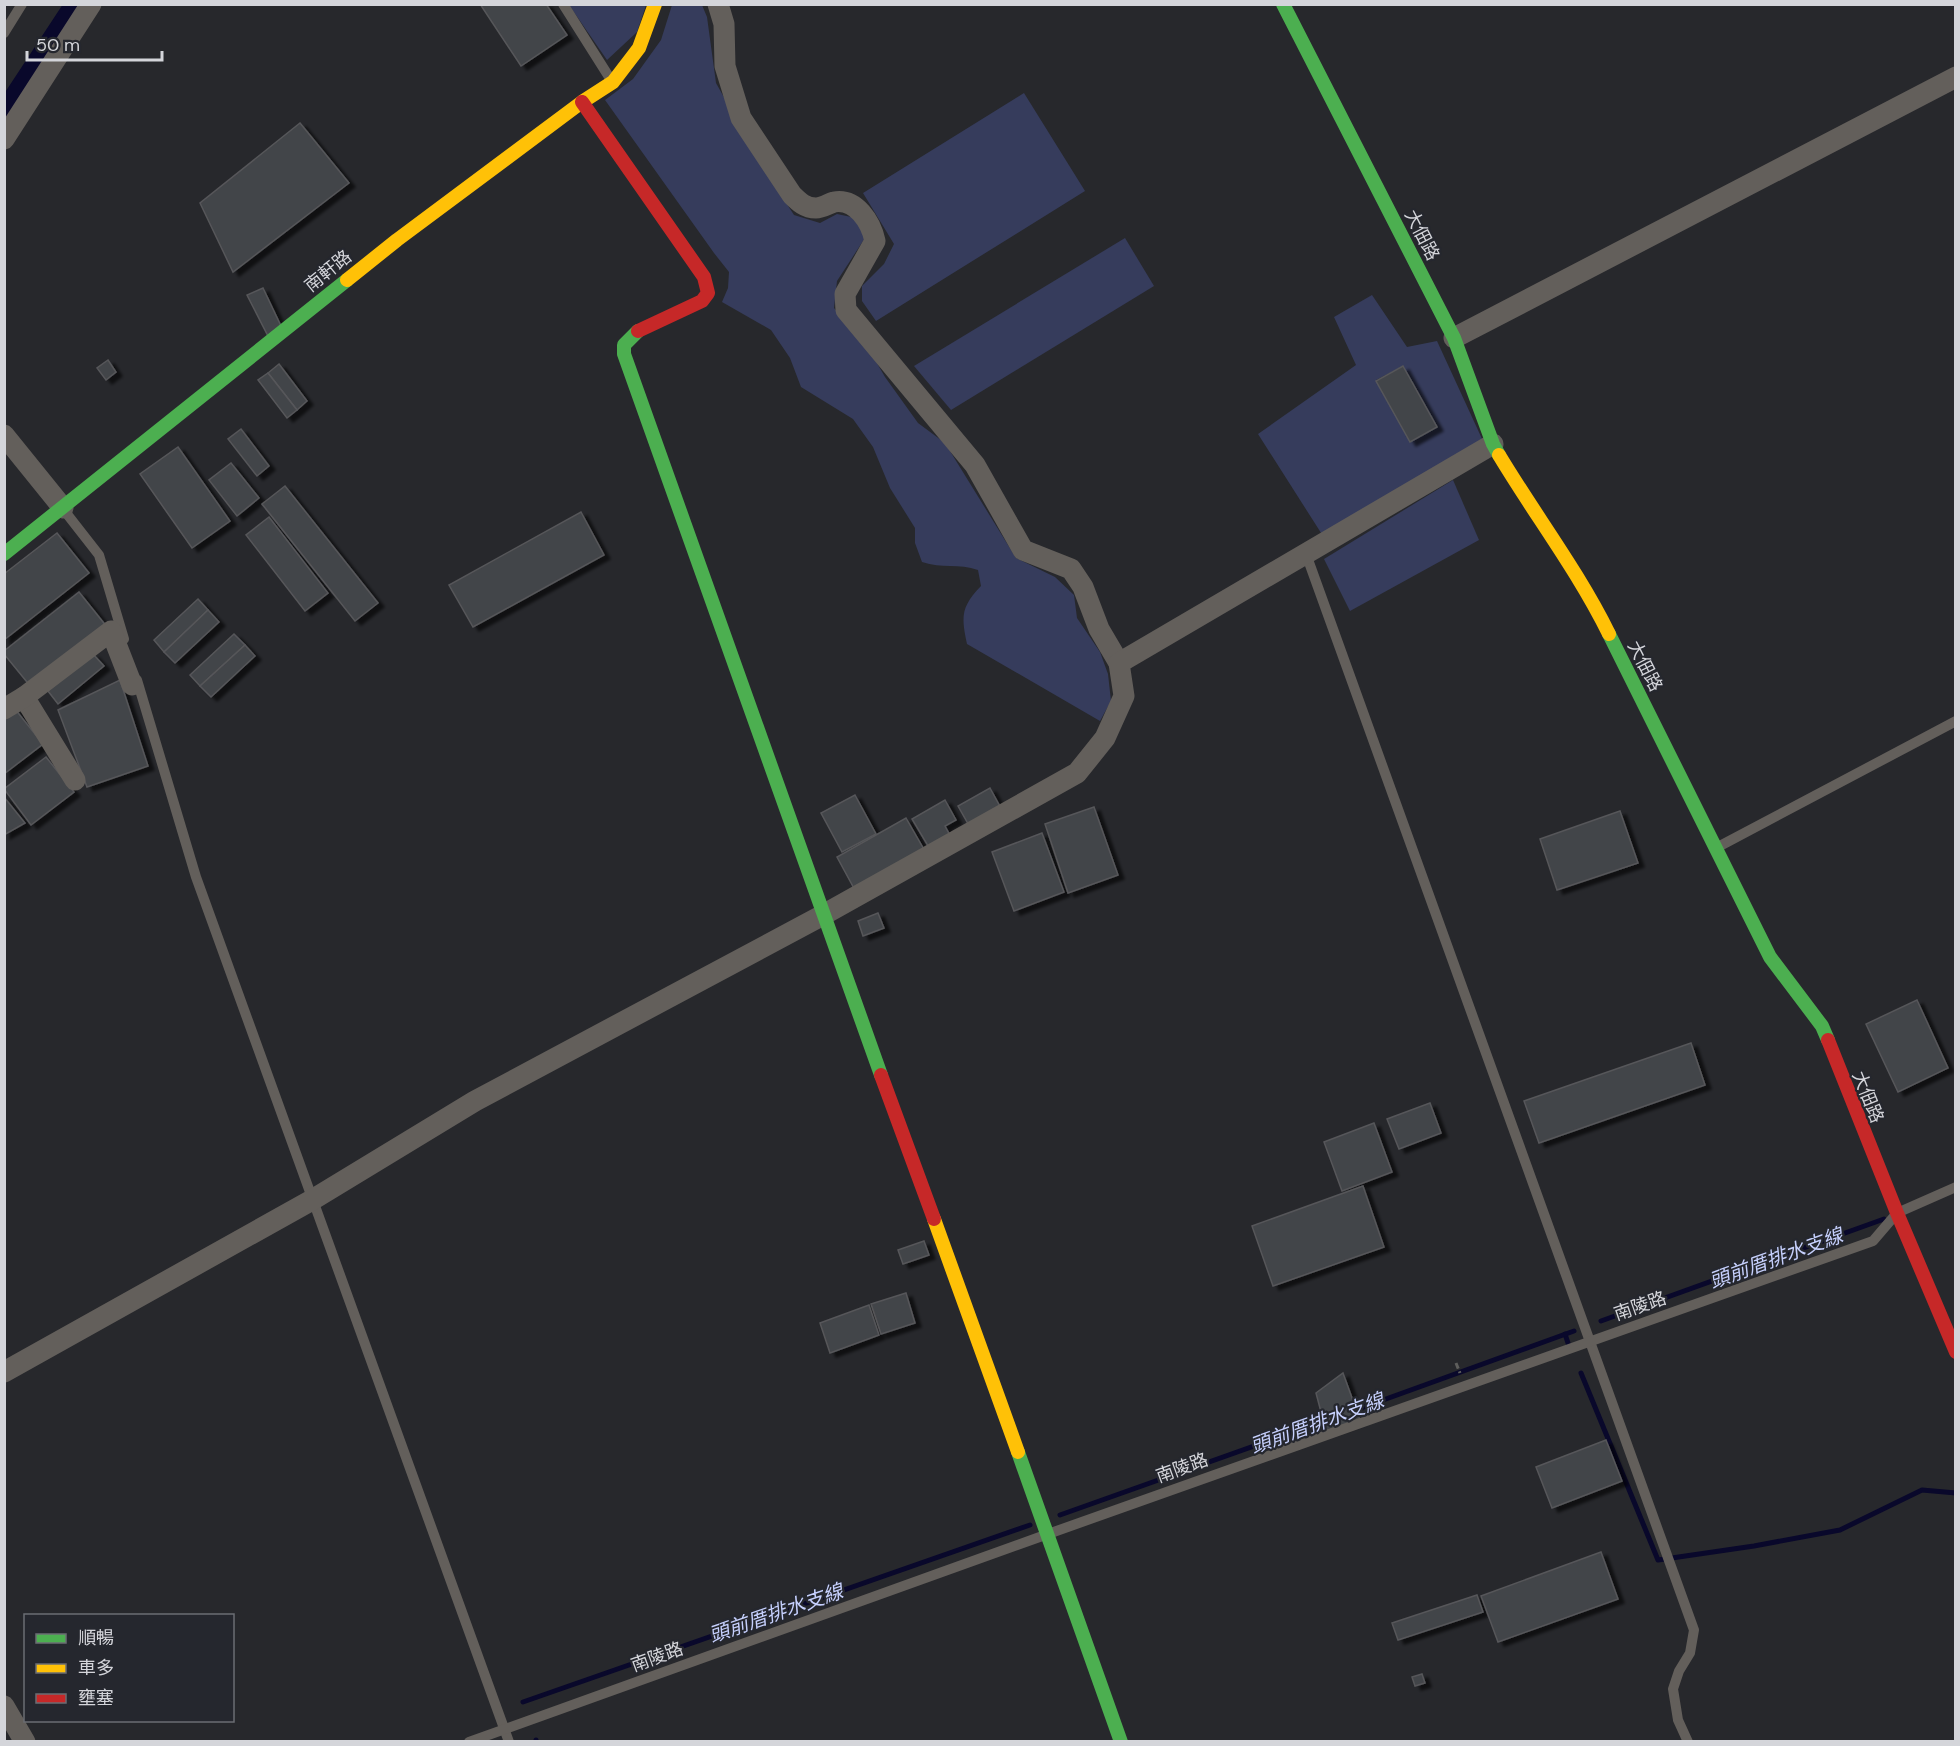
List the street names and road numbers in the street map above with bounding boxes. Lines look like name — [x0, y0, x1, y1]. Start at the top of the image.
street label: 大佃路 — [1399, 205, 1445, 265]
street label: 南軒路 — [299, 245, 357, 297]
street label: 大佃路 — [1622, 636, 1668, 696]
street label: 大佃路 — [1847, 1067, 1889, 1127]
street label: 南陵路 — [1611, 1286, 1669, 1326]
street label: 南陵路 — [1153, 1447, 1211, 1489]
street label: 南陵路 — [628, 1636, 686, 1678]

